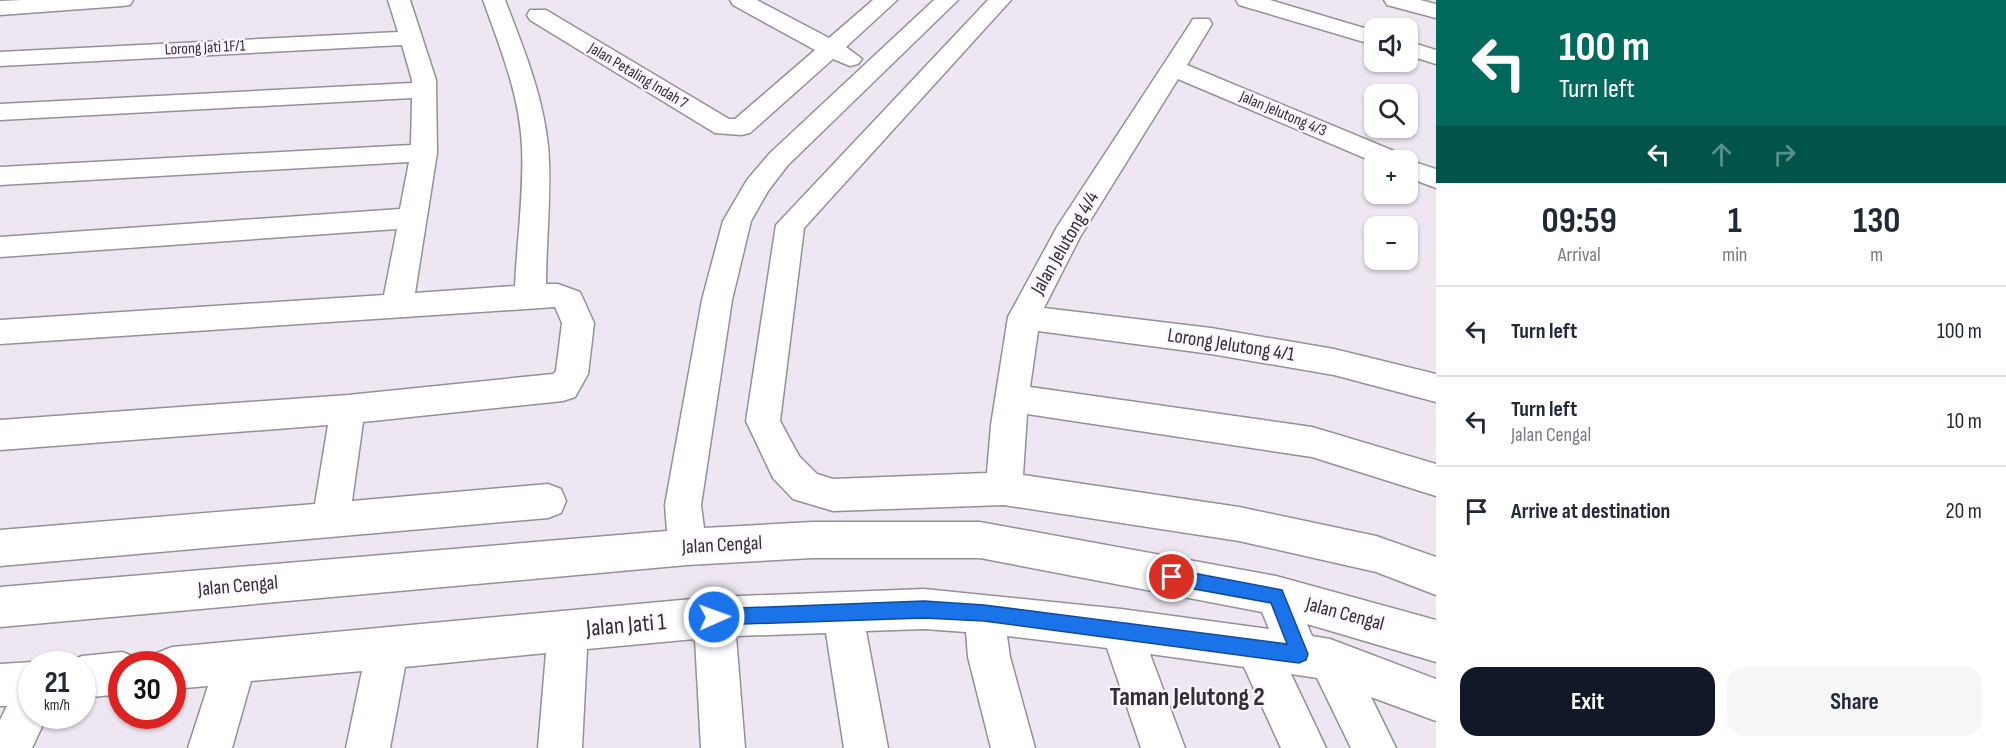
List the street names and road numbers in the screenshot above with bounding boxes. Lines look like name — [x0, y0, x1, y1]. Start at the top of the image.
street label: Lorong Jati 1F/1 — [164, 36, 246, 60]
street label: Jalan Petaling Indah 7 — [584, 38, 692, 114]
street label: Jalan Jelutong 4/3 — [1236, 87, 1329, 141]
street label: Jalan Jelutong 4/4 — [1025, 187, 1104, 300]
street label: Lorong Jelutong 4/1 — [1166, 323, 1296, 367]
street label: Jalan Cengal — [680, 531, 763, 559]
street label: Jalan Cengal — [196, 571, 279, 602]
street label: Jalan Cengal — [1302, 592, 1387, 636]
street label: Jalan Jati 1 — [584, 607, 668, 643]

